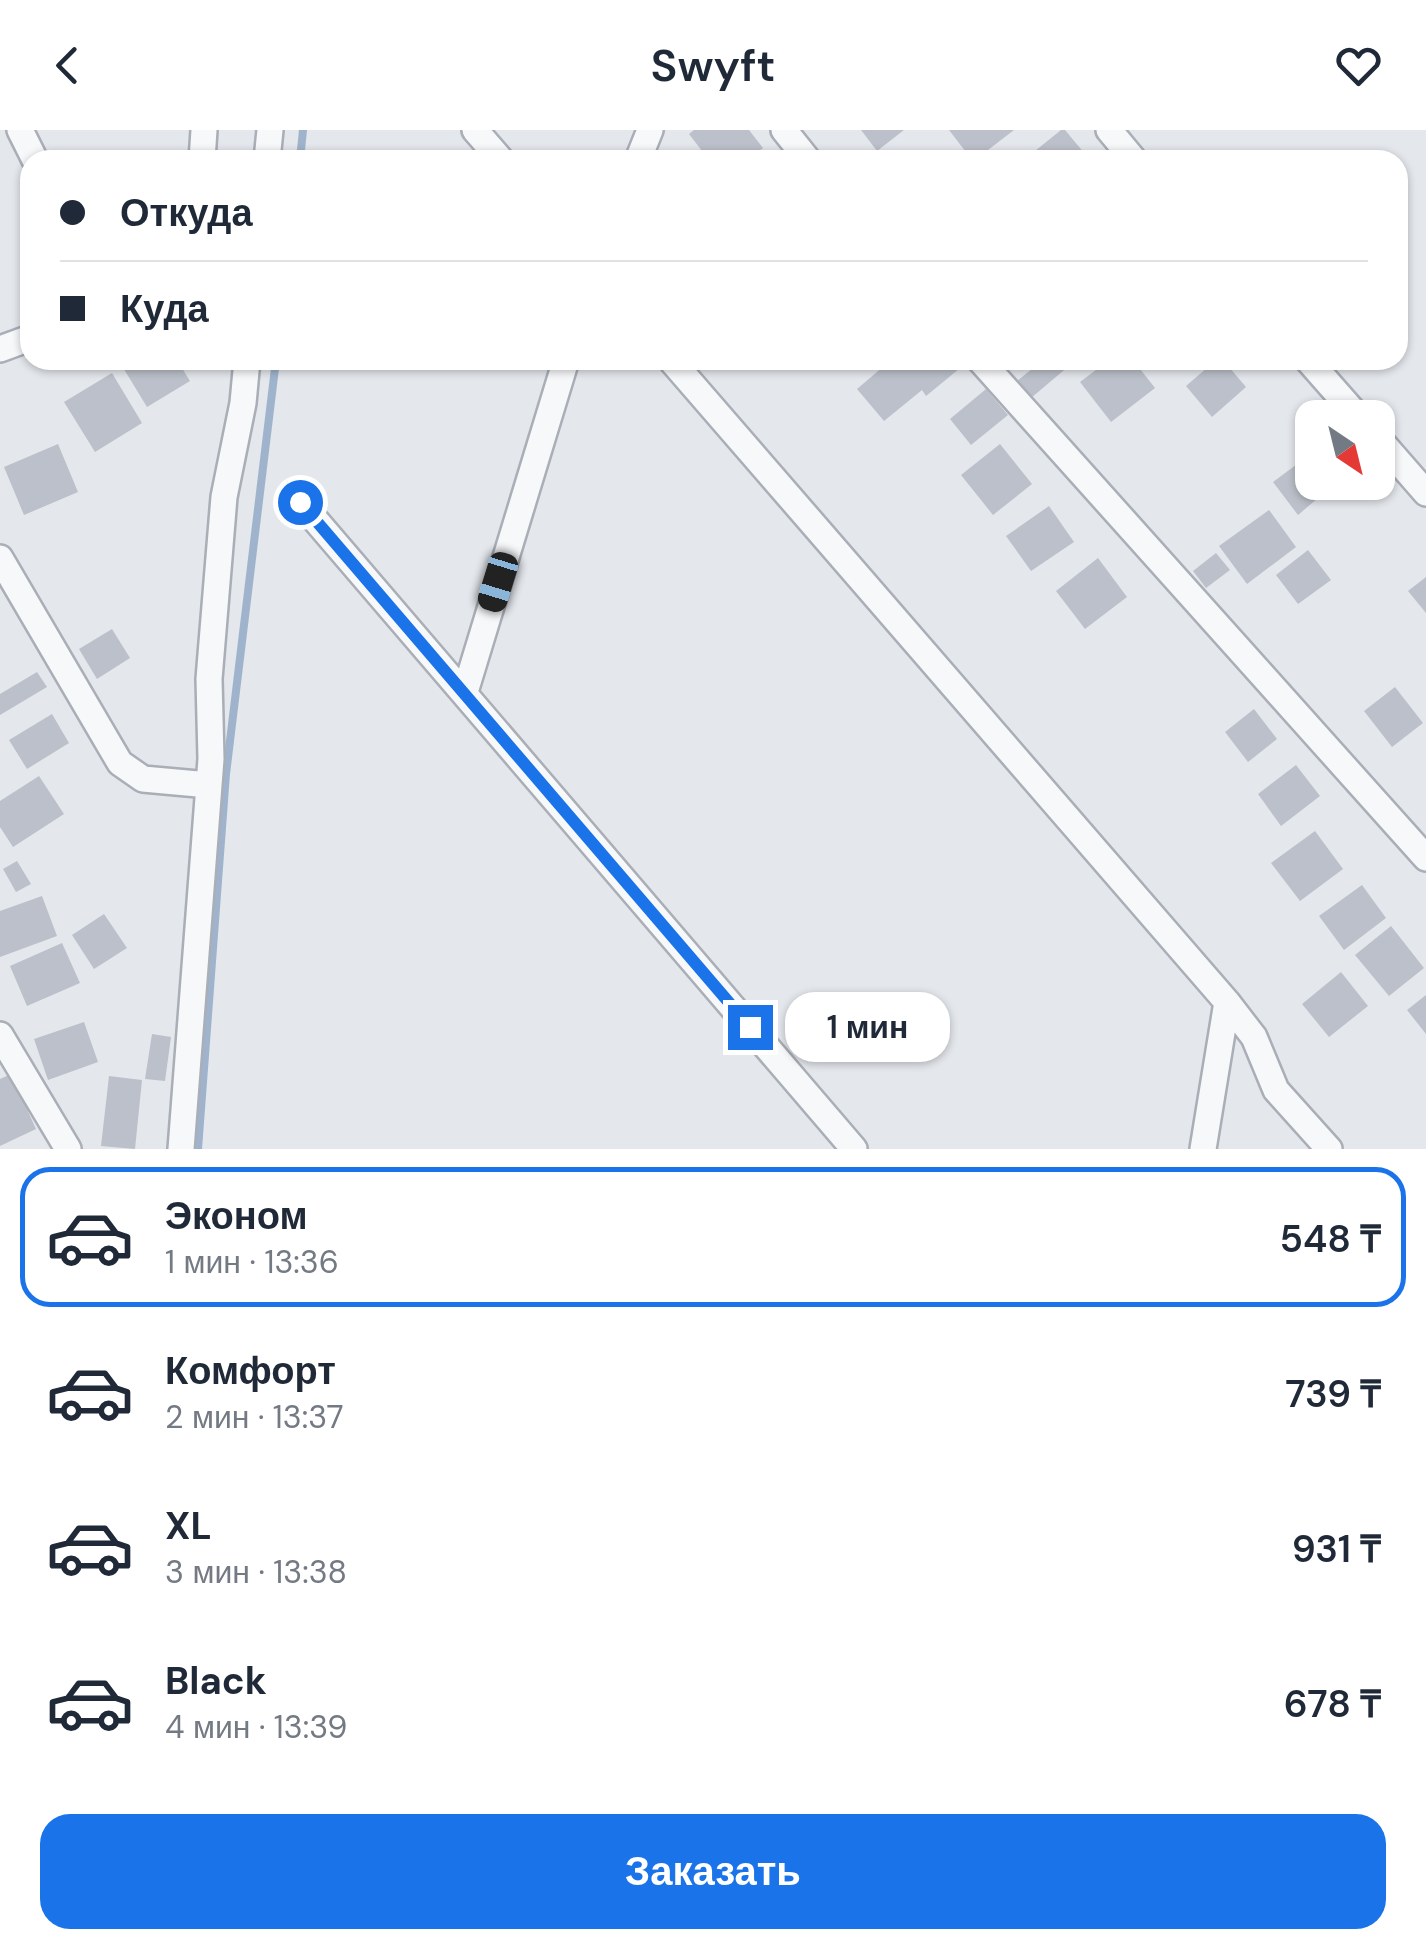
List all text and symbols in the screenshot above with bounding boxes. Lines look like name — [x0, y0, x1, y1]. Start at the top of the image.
text: Swyft — [651, 36, 775, 95]
icon: back — [40, 38, 95, 93]
icon: heart — [1331, 38, 1386, 93]
text: Откуда — [120, 188, 253, 238]
text: Куда — [120, 284, 209, 334]
north arrow — [1295, 400, 1395, 500]
map controls — [1295, 400, 1395, 500]
route start — [278, 480, 323, 525]
car — [475, 549, 521, 615]
callout: 1 мин — [785, 992, 950, 1062]
route end — [728, 1005, 773, 1050]
text: 1 мин — [827, 1006, 908, 1048]
text: Эконом — [165, 1191, 308, 1241]
icon: car — [45, 1192, 135, 1282]
text: 548 ₸ — [1280, 1214, 1381, 1264]
text: 1 мин · 13:36 — [165, 1241, 339, 1283]
text: Комфорт — [165, 1346, 336, 1396]
icon: car — [45, 1347, 135, 1437]
text: 739 ₸ — [1285, 1369, 1381, 1419]
text: 2 мин · 13:37 — [165, 1396, 344, 1438]
text: XL — [165, 1501, 212, 1551]
icon: car — [45, 1502, 135, 1592]
text: 931 ₸ — [1292, 1524, 1381, 1574]
text: 3 мин · 13:38 — [165, 1551, 347, 1593]
text: Black — [165, 1656, 267, 1706]
icon: car — [45, 1657, 135, 1747]
text: 678 ₸ — [1284, 1679, 1381, 1729]
text: 4 мин · 13:39 — [165, 1706, 347, 1748]
button: Заказать — [40, 1814, 1386, 1929]

